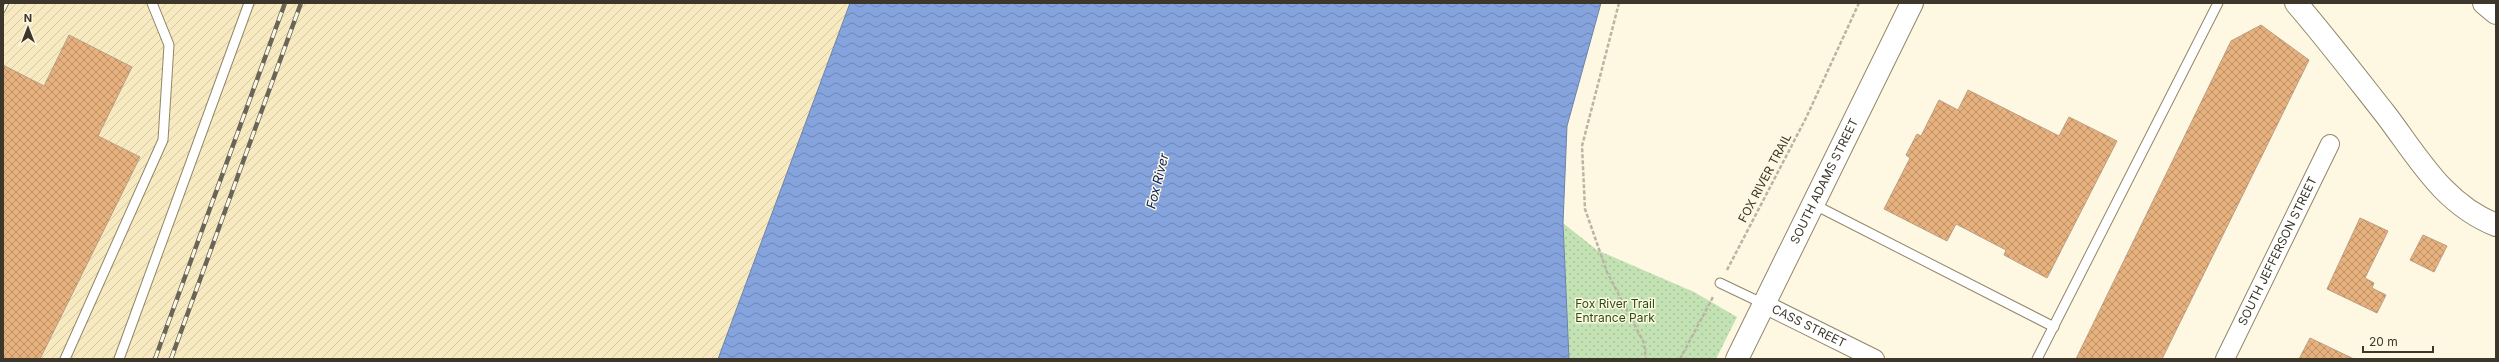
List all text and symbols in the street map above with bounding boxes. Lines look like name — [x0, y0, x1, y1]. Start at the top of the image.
north arrow — [8, 8, 48, 48]
text: N — [24, 11, 32, 25]
street label: SOUTH ADAMS STREET — [1787, 116, 1861, 246]
street label: FOX RIVER TRAIL — [1735, 130, 1794, 225]
water label: Fox River — [1142, 151, 1172, 210]
street label: SOUTH JEFFERSON STREET — [2235, 174, 2320, 328]
park label: Fox River Trail Entrance Park — [1575, 296, 1655, 325]
street label: CASS STREET — [1769, 301, 1849, 351]
scale bar — [2363, 328, 2433, 354]
text: 20 m — [2369, 334, 2398, 349]

